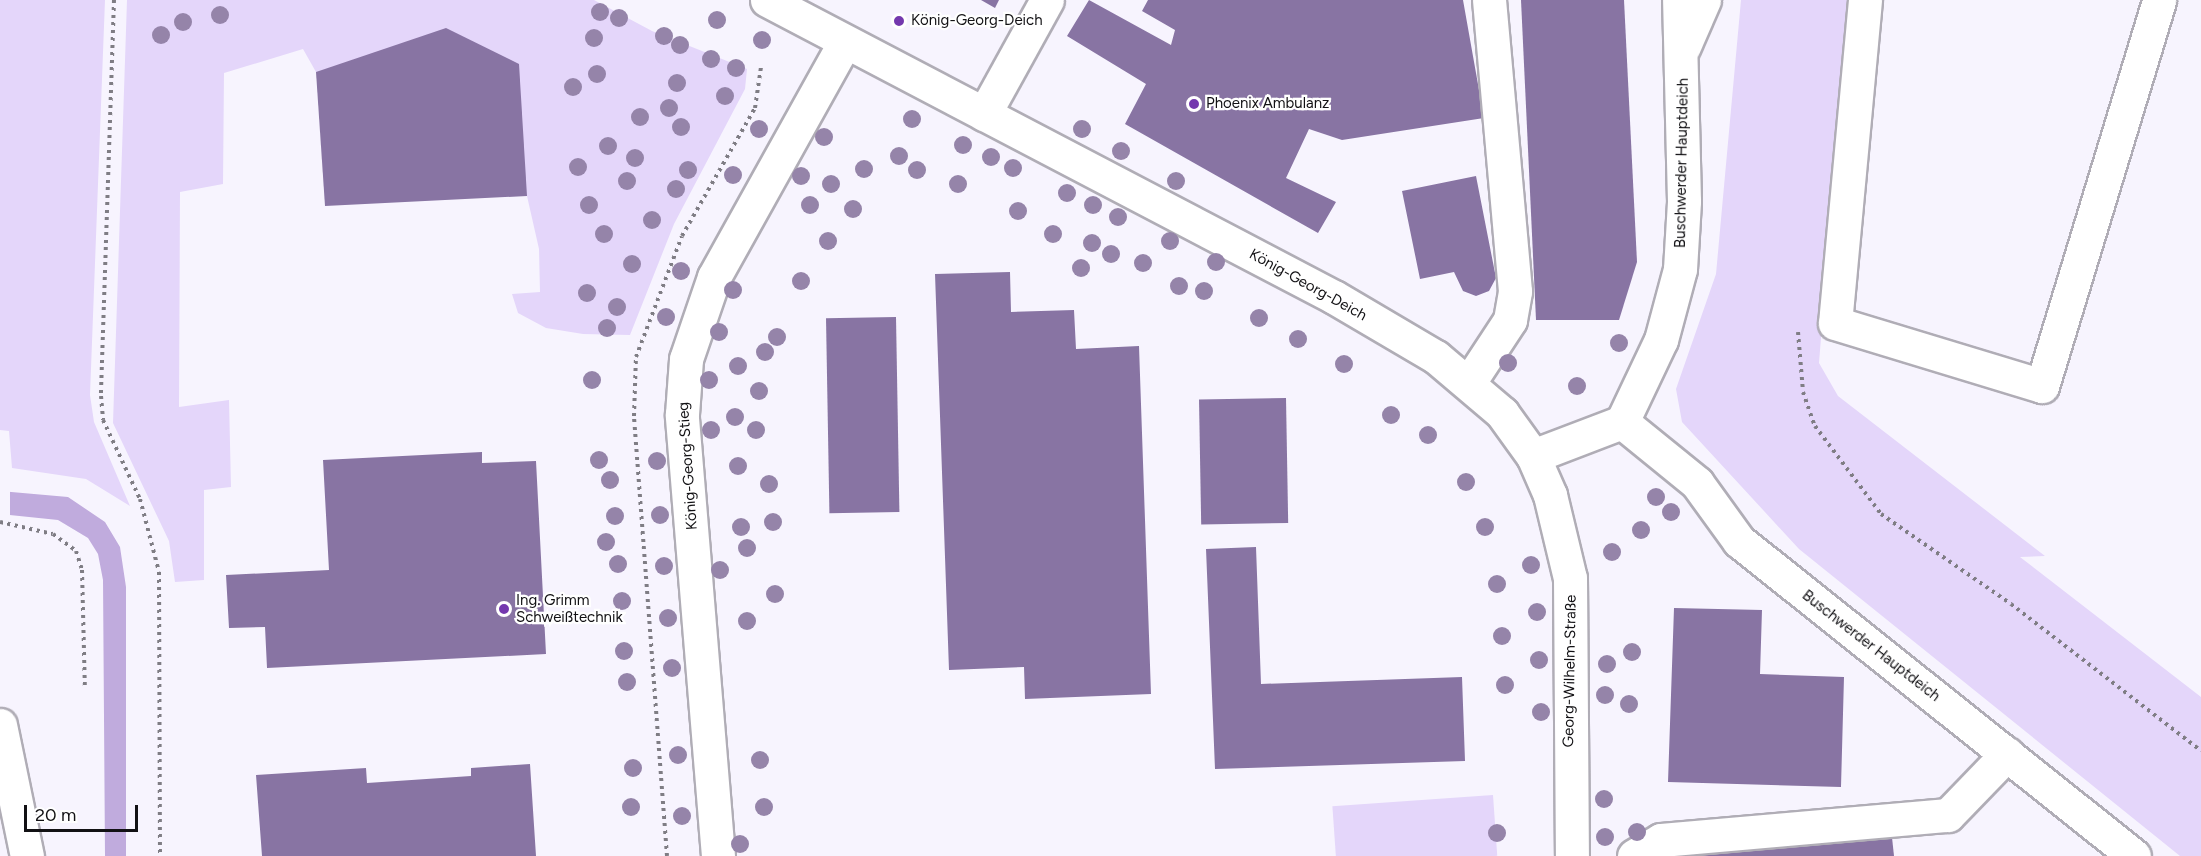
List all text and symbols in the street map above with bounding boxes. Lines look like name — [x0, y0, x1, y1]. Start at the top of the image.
place label: König-Georg-Deich — [911, 12, 1043, 30]
marker: König-Georg-Deich — [892, 14, 906, 28]
street label: Buschwerder Hauptdeich — [1672, 78, 1692, 248]
place label: Phoenix Ambulanz — [1206, 95, 1329, 113]
marker: Phoenix Ambulanz — [1187, 97, 1201, 111]
street label: König-Georg-Deich — [1246, 245, 1370, 325]
street label: König-Georg-Stieg — [675, 401, 701, 531]
street label: Buschwerder Hauptdeich — [1798, 587, 1944, 705]
place label: Ing. Grimm Schweißtechnik — [516, 591, 623, 626]
street label: Georg-Wilhelm-Straße — [1560, 594, 1580, 748]
marker: Ing. Grimm Schweißtechnik — [497, 602, 511, 616]
scale bar — [27, 793, 141, 831]
text: 20 m — [35, 804, 76, 826]

